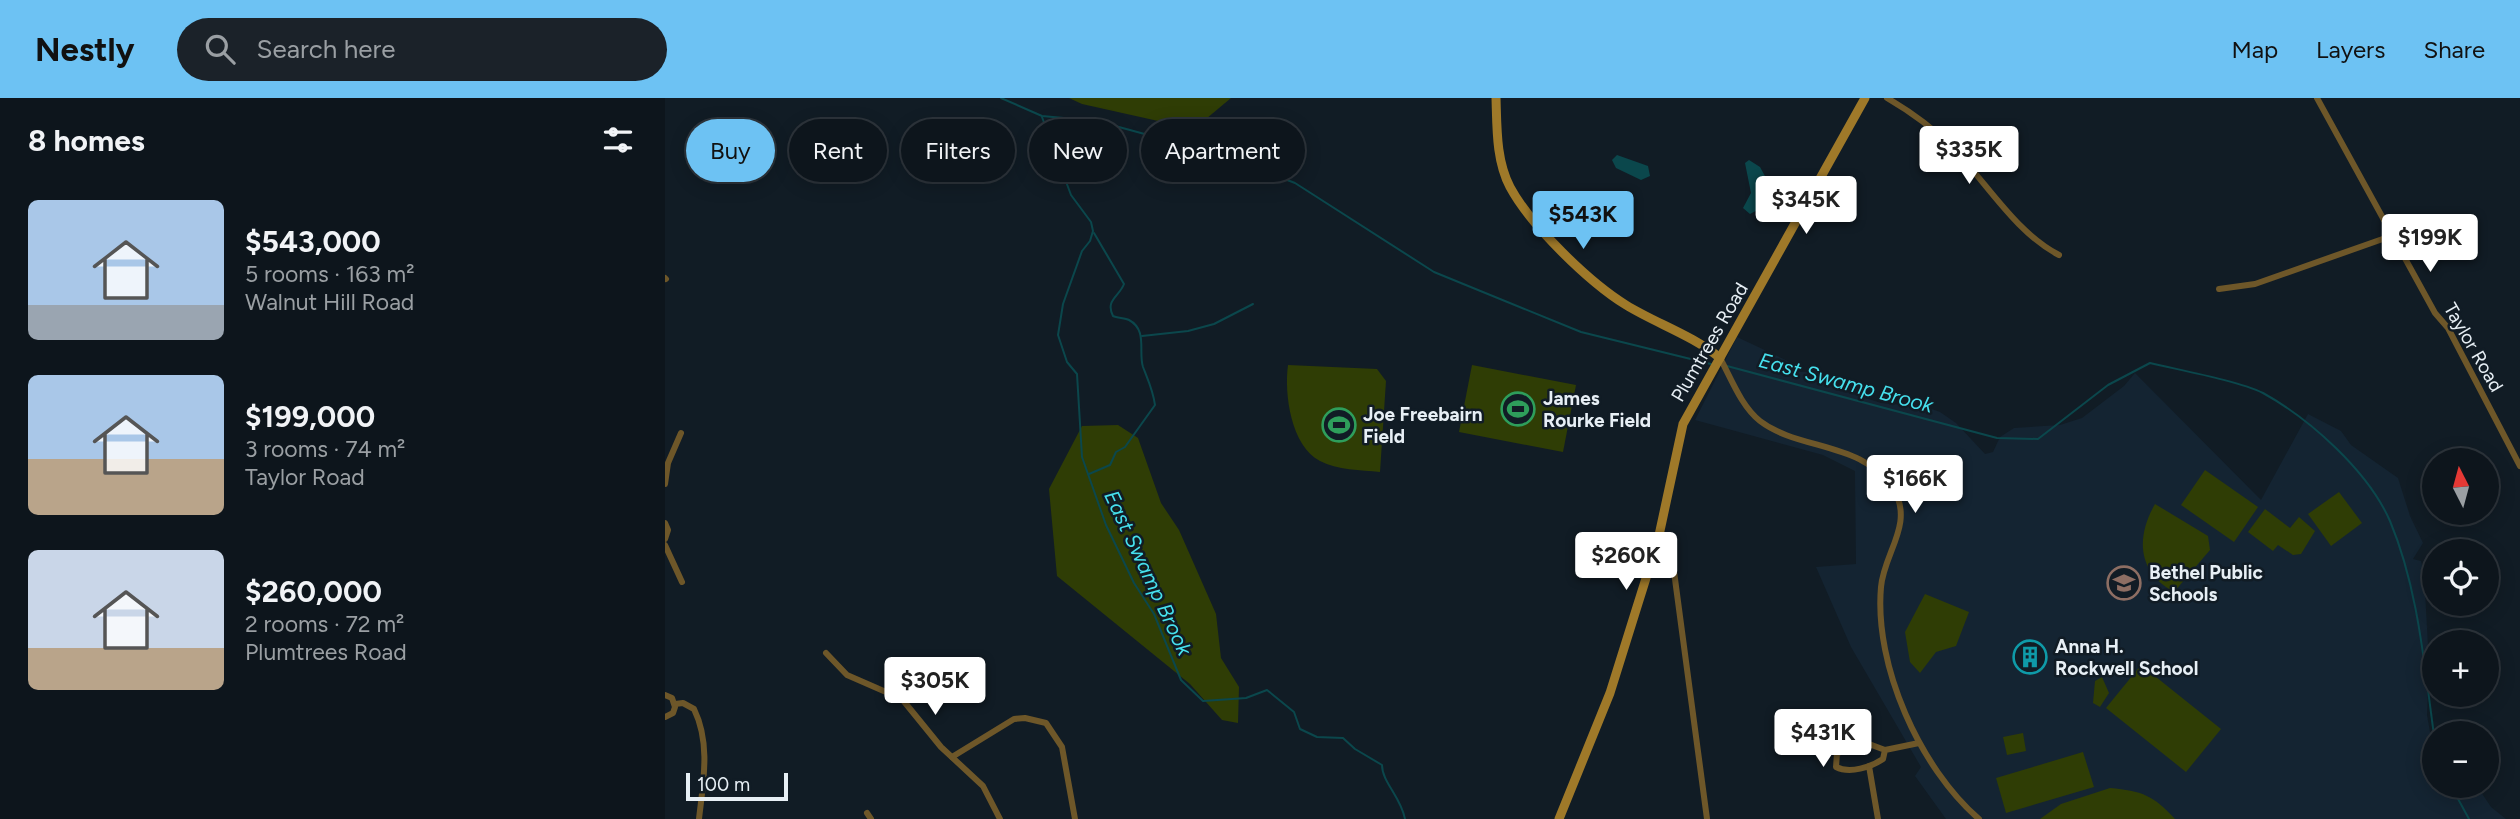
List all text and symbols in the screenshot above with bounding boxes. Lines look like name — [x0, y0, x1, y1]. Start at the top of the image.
search box — [177, 18, 667, 81]
text: Nestly — [35, 30, 135, 69]
icon: search — [201, 30, 239, 68]
text: Search here — [257, 33, 395, 65]
text: Map — [2231, 35, 2278, 64]
text: Layers — [2316, 35, 2385, 64]
text: Share — [2423, 35, 2485, 64]
chip: Buy — [686, 119, 775, 182]
chip: Rent — [789, 119, 887, 182]
chip: Filters — [901, 119, 1015, 182]
chip: New — [1029, 119, 1127, 182]
chip: Apartment — [1141, 119, 1305, 182]
icon: filters — [599, 121, 637, 159]
text: 8 homes — [28, 122, 145, 159]
pin: $335K — [1920, 126, 2018, 186]
text: $335K — [1936, 135, 2003, 163]
pin: $345K — [1757, 176, 1855, 236]
text: $345K — [1772, 185, 1840, 213]
pin: $543K — [1534, 192, 1632, 251]
text: $543K — [1549, 200, 1617, 228]
pin: $199K — [2381, 214, 2479, 274]
text: $543,000 — [245, 223, 381, 260]
text: $199K — [2398, 223, 2462, 251]
icon: home — [84, 228, 168, 312]
text: 5 rooms · 163 m² — [245, 260, 414, 288]
street label: Plumtrees Road — [1666, 279, 1753, 406]
text: Walnut Hill Road — [245, 288, 414, 316]
street label: Taylor Road — [2439, 299, 2508, 396]
water label: East Swamp Brook — [1756, 347, 1937, 418]
place label: James Rourke Field — [1543, 387, 1651, 432]
sports icon: James Rourke Field — [1499, 390, 1537, 428]
text: $199,000 — [245, 398, 375, 435]
icon: home — [84, 403, 168, 487]
place label: Joe Freebairn Field — [1363, 403, 1483, 448]
sports icon: Joe Freebairn Field — [1320, 406, 1358, 444]
text: 3 rooms · 74 m² — [245, 435, 405, 463]
north arrow — [2422, 448, 2499, 525]
map controls — [2422, 448, 2499, 798]
pin: $166K — [1866, 456, 1964, 515]
text: Taylor Road — [245, 463, 365, 491]
text: $166K — [1883, 464, 1947, 492]
water label: East Swamp Brook — [1099, 486, 1198, 660]
pin: $260K — [1577, 532, 1675, 592]
button: locate — [2422, 539, 2499, 616]
text: $260K — [1591, 541, 1661, 569]
place label: Bethel Public Schools — [2149, 561, 2263, 606]
school or university icon: Bethel Public Schools — [2105, 564, 2143, 602]
text: $260,000 — [245, 573, 382, 610]
icon: home — [84, 578, 168, 662]
text: 2 rooms · 72 m² — [245, 610, 404, 638]
button: + — [2422, 630, 2499, 707]
place label: Anna H. Rockwell School — [2055, 635, 2198, 680]
text: Plumtrees Road — [245, 638, 407, 666]
building icon: Anna H. Rockwell School — [2011, 638, 2049, 676]
pin: $305K — [886, 658, 984, 717]
text: $305K — [900, 666, 970, 694]
pin: $431K — [1774, 710, 1872, 769]
text: $431K — [1790, 718, 1856, 746]
button: − — [2422, 721, 2499, 798]
scale bar — [686, 770, 787, 802]
text: 100 m — [697, 773, 750, 796]

